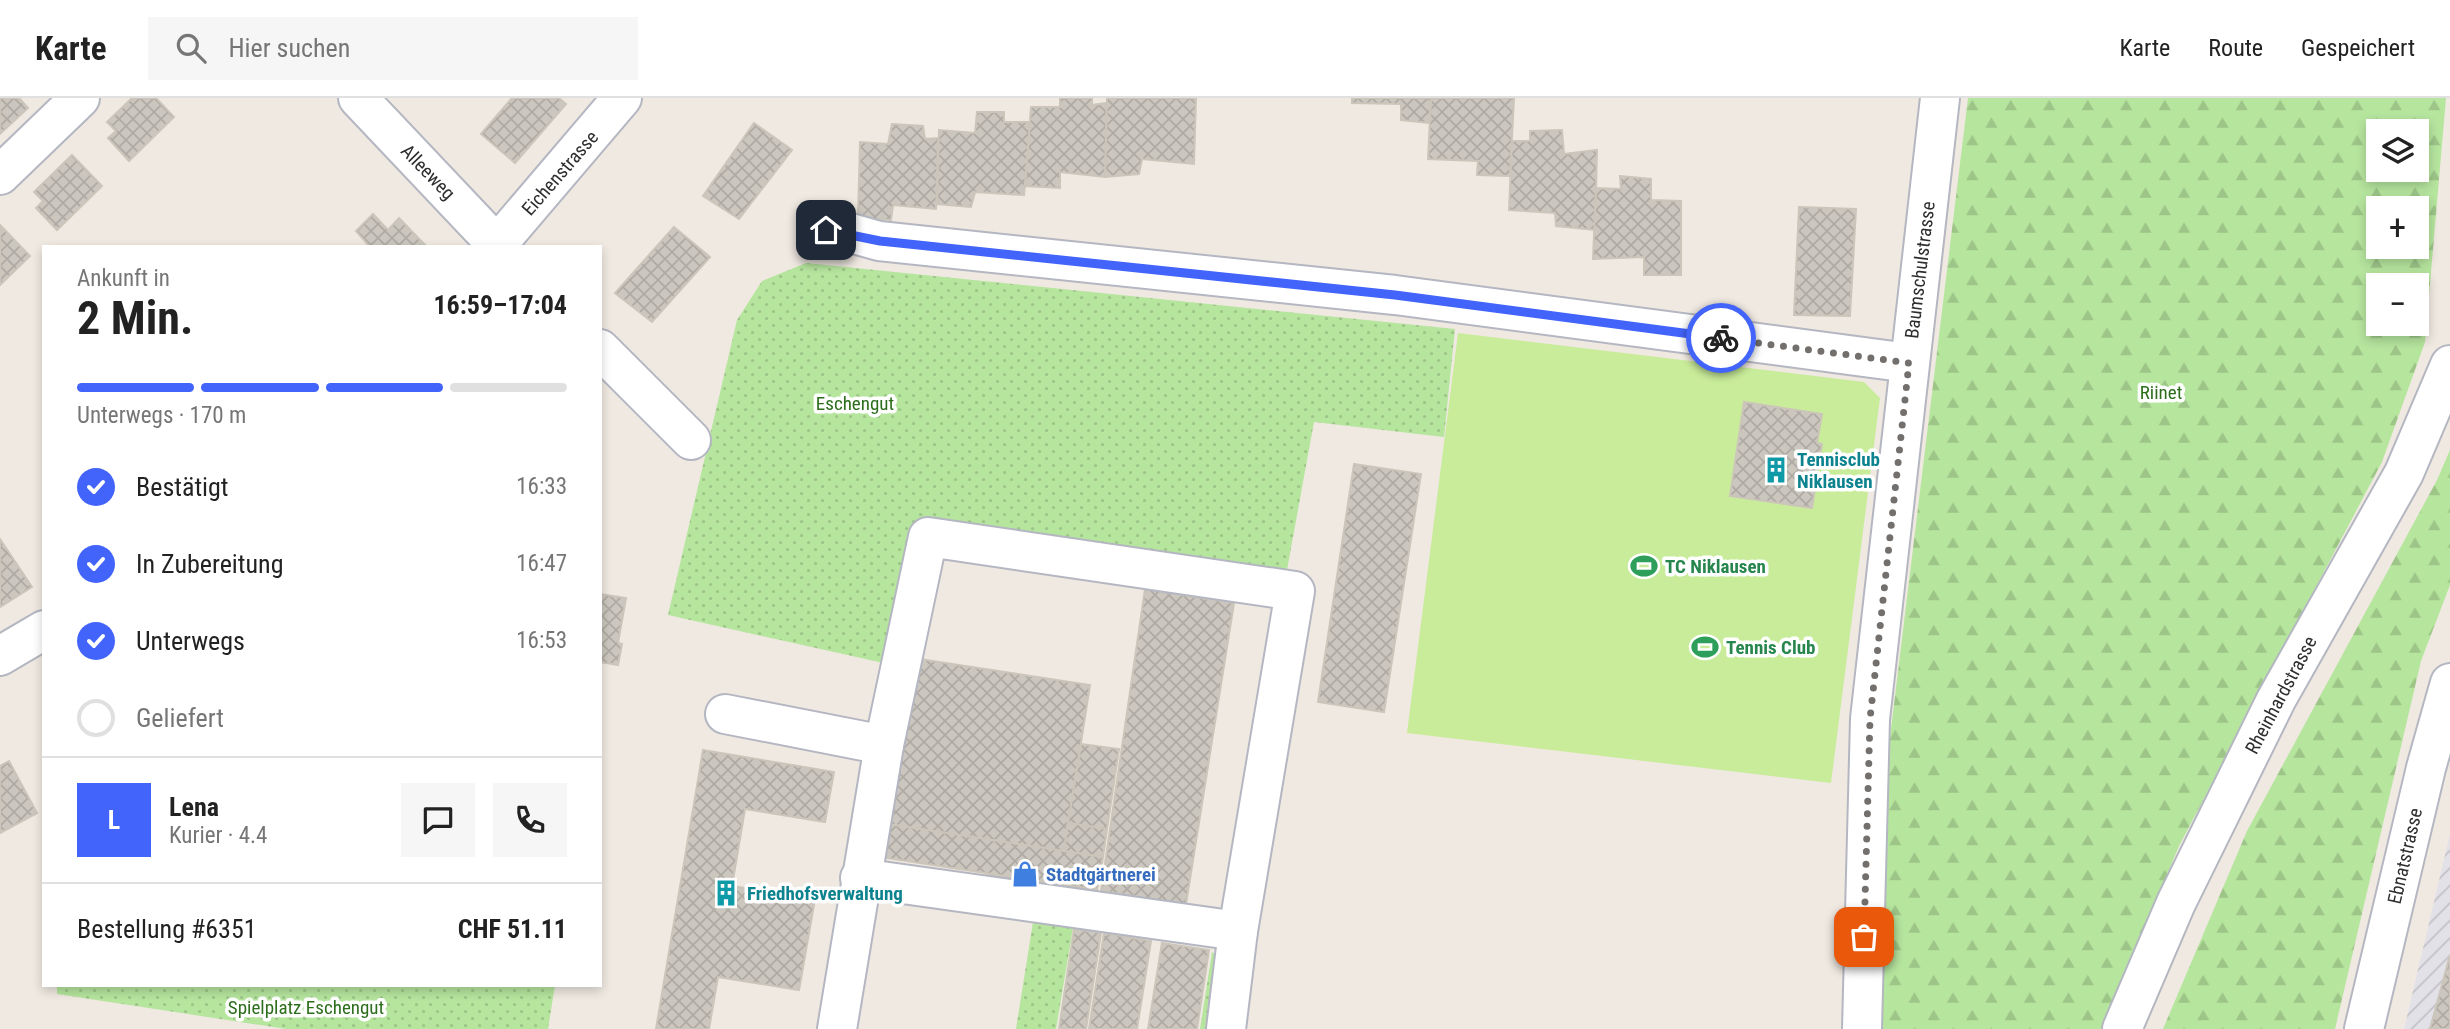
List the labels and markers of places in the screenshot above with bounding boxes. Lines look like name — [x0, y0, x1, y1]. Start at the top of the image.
pin — [796, 200, 856, 260]
place label: Tennisclub Niklausen — [1797, 448, 1880, 493]
building icon: Tennisclub Niklausen — [1761, 455, 1791, 485]
sports icon: TC Niklausen — [1629, 551, 1659, 581]
place label: TC Niklausen — [1665, 555, 1766, 578]
sports icon: Tennis Club — [1690, 632, 1720, 662]
place label: Tennis Club — [1726, 636, 1815, 659]
shop icon: Stadtgärtnerei — [1010, 859, 1040, 889]
place label: Stadtgärtnerei — [1046, 863, 1156, 886]
building icon: Friedhofsverwaltung — [711, 878, 741, 908]
place label: Friedhofsverwaltung — [747, 882, 903, 905]
pin — [1834, 907, 1894, 967]

